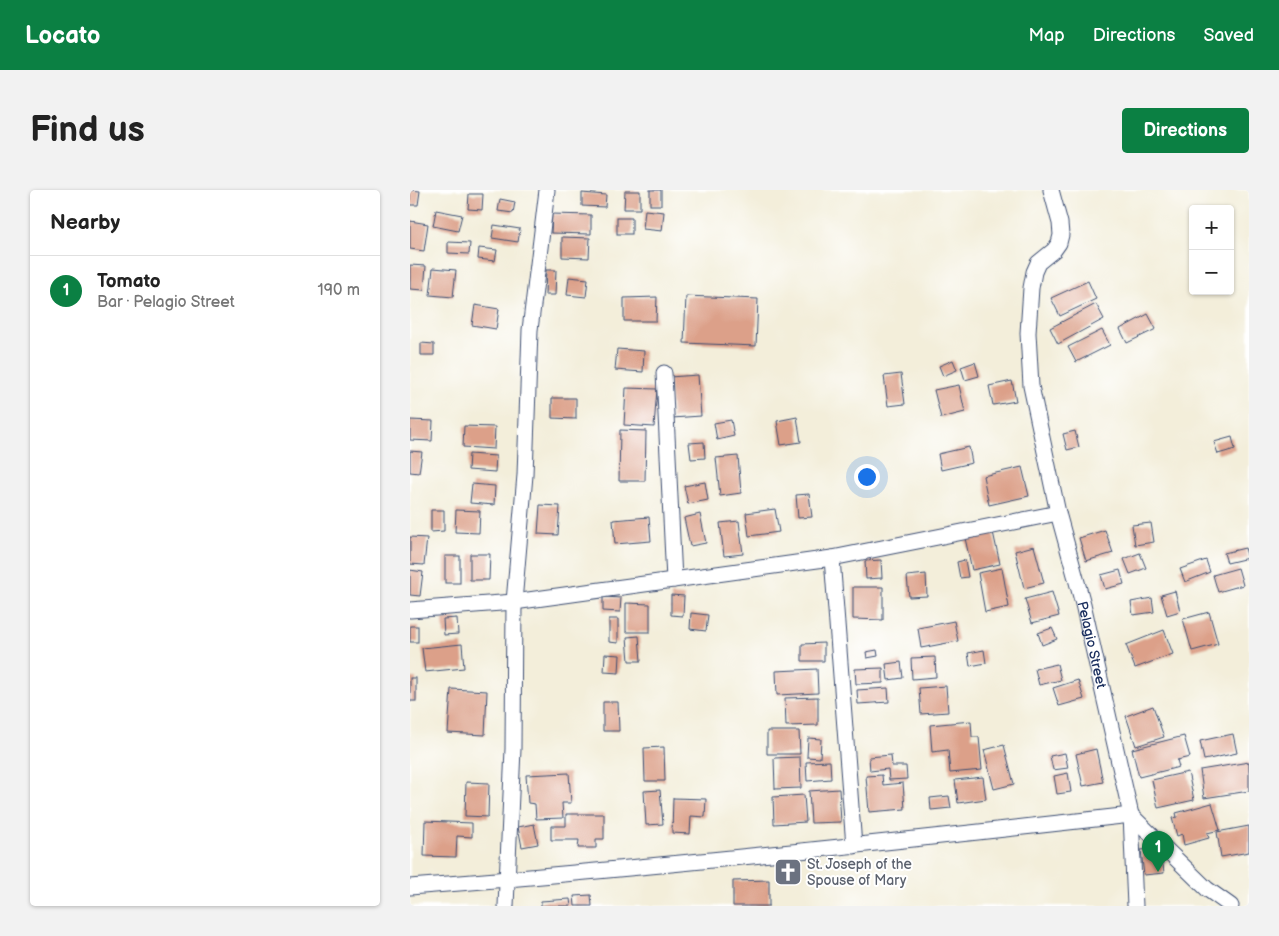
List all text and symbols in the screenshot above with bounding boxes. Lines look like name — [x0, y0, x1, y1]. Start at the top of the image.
text: Locato — [25, 21, 100, 50]
text: Map — [1029, 25, 1065, 46]
text: Directions — [1093, 25, 1175, 46]
text: Saved — [1203, 25, 1254, 46]
button: Directions — [1122, 108, 1249, 153]
text: Find us — [30, 109, 145, 152]
map controls — [1189, 205, 1234, 295]
button: + — [1189, 205, 1234, 250]
text: Nearby — [50, 210, 120, 235]
button: − — [1189, 250, 1234, 295]
text: Tomato — [97, 270, 161, 293]
text: 1 — [63, 281, 69, 300]
text: 190 m — [318, 281, 360, 300]
text: Bar · Pelagio Street — [97, 293, 235, 312]
your location — [854, 464, 880, 490]
street label: Pelagio Street — [1074, 600, 1110, 691]
pin: 1 — [1142, 831, 1174, 872]
place label: St. Joseph of the Spouse of Mary — [807, 856, 912, 889]
church icon: St. Joseph of the Spouse of Mary — [773, 857, 803, 887]

